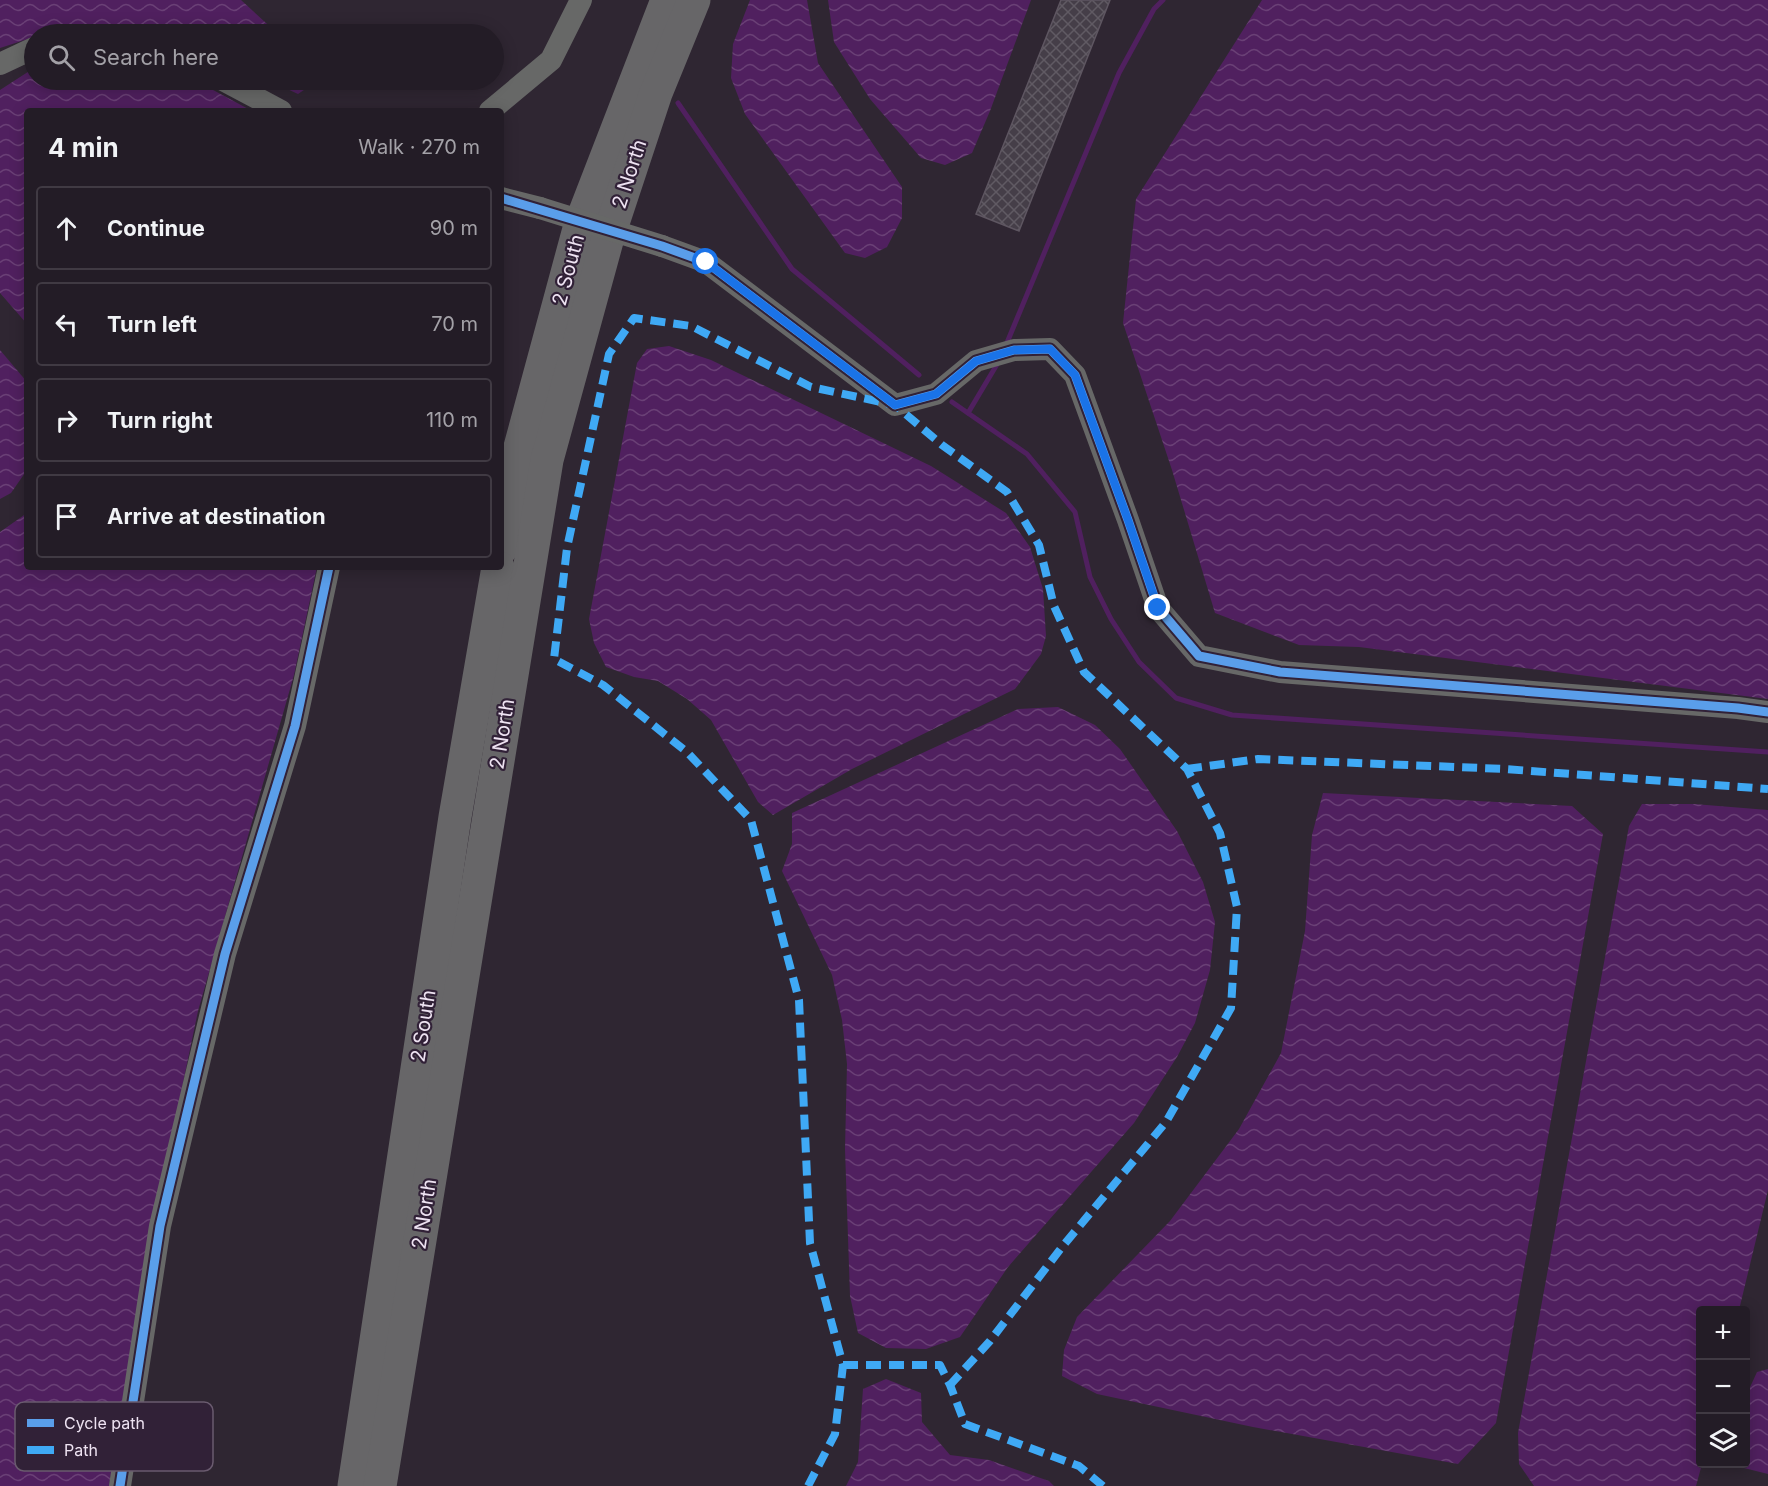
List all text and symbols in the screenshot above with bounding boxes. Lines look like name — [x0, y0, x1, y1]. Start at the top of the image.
search box — [24, 24, 504, 90]
icon: search — [45, 41, 78, 74]
text: Search here — [93, 44, 219, 70]
text: 4 min — [48, 132, 119, 163]
text: Walk · 270 m — [358, 135, 480, 159]
street label: 2 North — [607, 136, 651, 212]
icon: ahead — [50, 212, 83, 245]
text: Continue — [107, 215, 205, 241]
text: 90 m — [430, 216, 478, 240]
street label: 2 South — [547, 232, 589, 308]
route start — [692, 248, 718, 274]
icon: left — [50, 308, 83, 341]
text: Turn left — [107, 311, 197, 337]
text: 70 m — [431, 312, 478, 336]
icon: right — [50, 404, 83, 437]
text: Turn right — [107, 407, 213, 433]
text: 110 m — [426, 408, 478, 432]
icon: arrive — [50, 500, 83, 533]
text: Arrive at destination — [107, 503, 326, 529]
route end — [1144, 594, 1170, 620]
street label: 2 North — [485, 697, 519, 771]
street label: 2 South — [405, 988, 441, 1064]
street label: 2 North — [407, 1177, 441, 1251]
map controls — [1696, 1306, 1750, 1468]
button: + — [1696, 1306, 1750, 1360]
button: − — [1696, 1360, 1750, 1414]
legend — [15, 1402, 213, 1471]
text: Cycle path — [64, 1413, 145, 1433]
button: layers — [1696, 1414, 1750, 1468]
text: Path — [64, 1440, 98, 1460]

